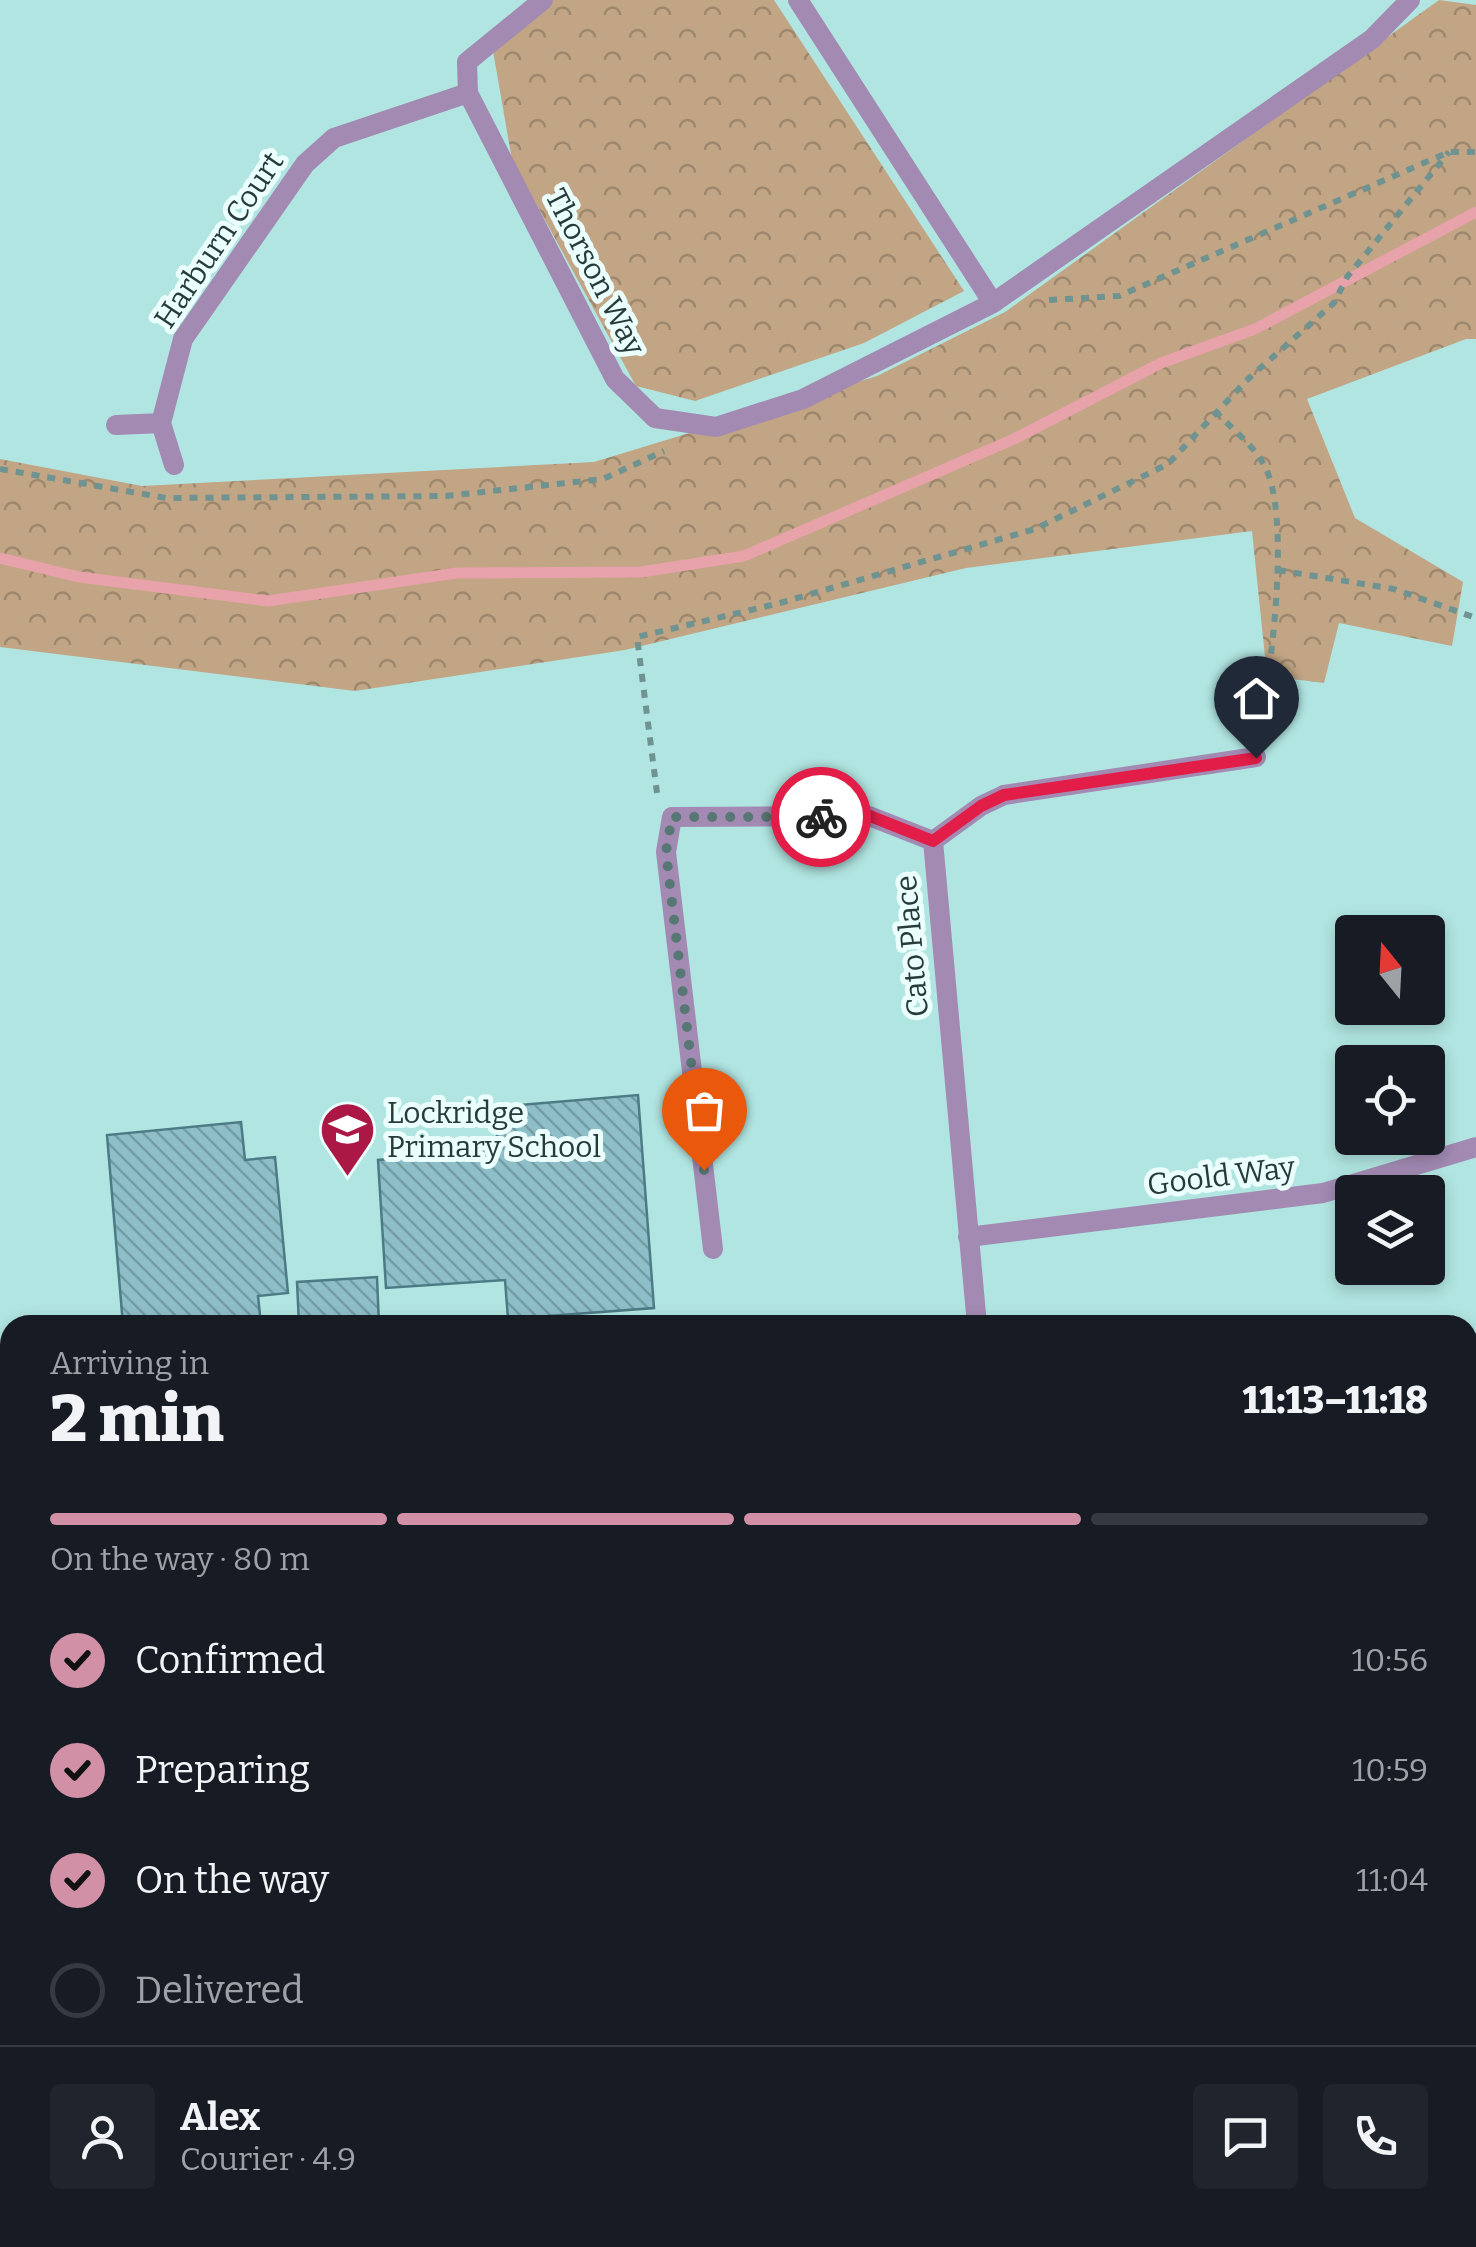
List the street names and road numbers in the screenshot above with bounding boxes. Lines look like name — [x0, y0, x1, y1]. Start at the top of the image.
street label: Harburn Court — [147, 145, 291, 335]
street label: Thorson Way — [538, 183, 652, 361]
street label: Cato Place — [888, 874, 936, 1018]
street label: Goold Way — [1145, 1149, 1297, 1203]

